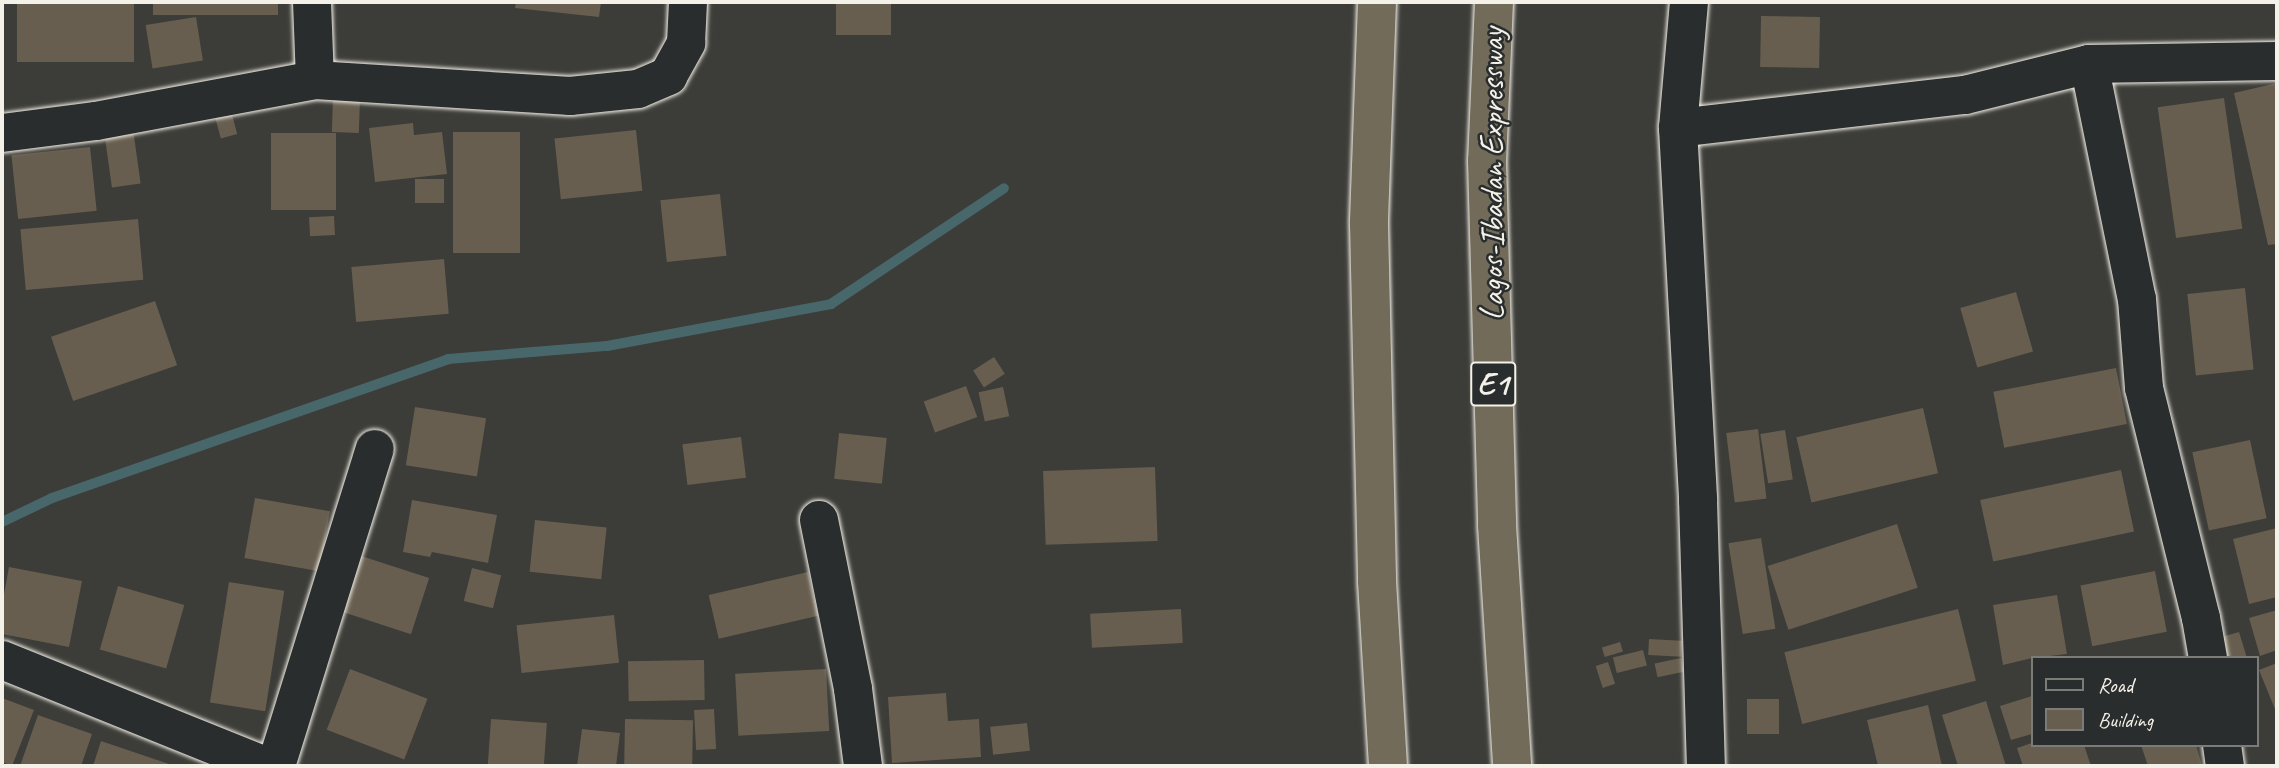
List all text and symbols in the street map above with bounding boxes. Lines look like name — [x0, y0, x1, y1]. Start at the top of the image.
street label: Lagos-Ibadan Expressway — [1473, 27, 1513, 321]
road number: E1 — [1470, 356, 1516, 412]
legend — [2030, 656, 2258, 747]
text: Road — [2098, 672, 2133, 698]
text: Building — [2098, 707, 2153, 733]

